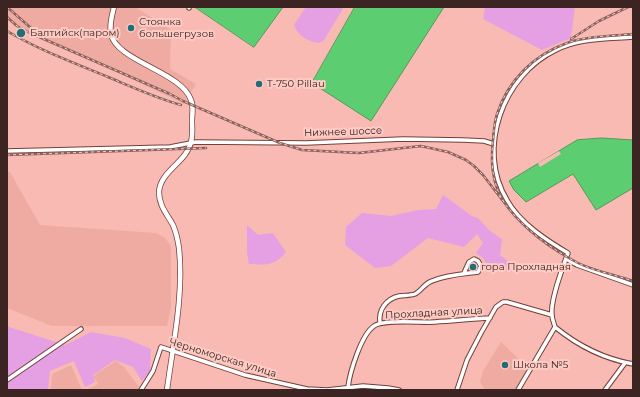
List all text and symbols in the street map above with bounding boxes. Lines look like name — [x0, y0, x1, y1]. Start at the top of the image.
place label: Стоянка большегрузов — [139, 16, 214, 40]
marker: Стоянка большегрузов — [126, 23, 136, 33]
marker: Балтийск(паром) — [15, 27, 27, 39]
place label: Балтийск(паром) — [30, 27, 120, 39]
place label: T-750 Pillau — [267, 78, 325, 90]
marker: T-750 Pillau — [254, 79, 264, 89]
street label: Нижнее шоссе — [304, 125, 382, 139]
place label: гора Прохладная — [481, 261, 571, 273]
marker: гора Прохладная — [468, 262, 478, 272]
street label: Прохладная улица — [385, 304, 483, 322]
street label: Черноморская улица — [168, 336, 278, 380]
place label: Школа №5 — [513, 359, 568, 371]
marker: Школа №5 — [500, 360, 510, 370]

